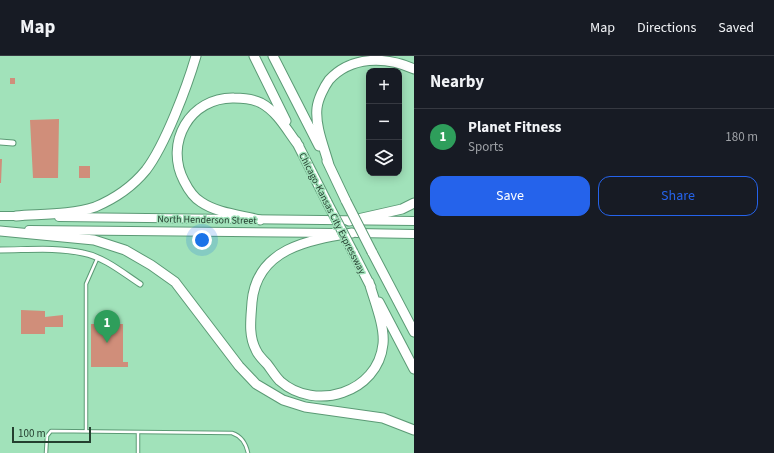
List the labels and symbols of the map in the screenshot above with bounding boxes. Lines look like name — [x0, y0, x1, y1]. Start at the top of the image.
street label: Chicago-Kansas City Expressway — [295, 150, 369, 277]
street label: North Henderson Street — [157, 212, 257, 228]
your location — [192, 230, 212, 250]
pin: 1 — [94, 310, 120, 343]
scale bar — [12, 425, 91, 444]

